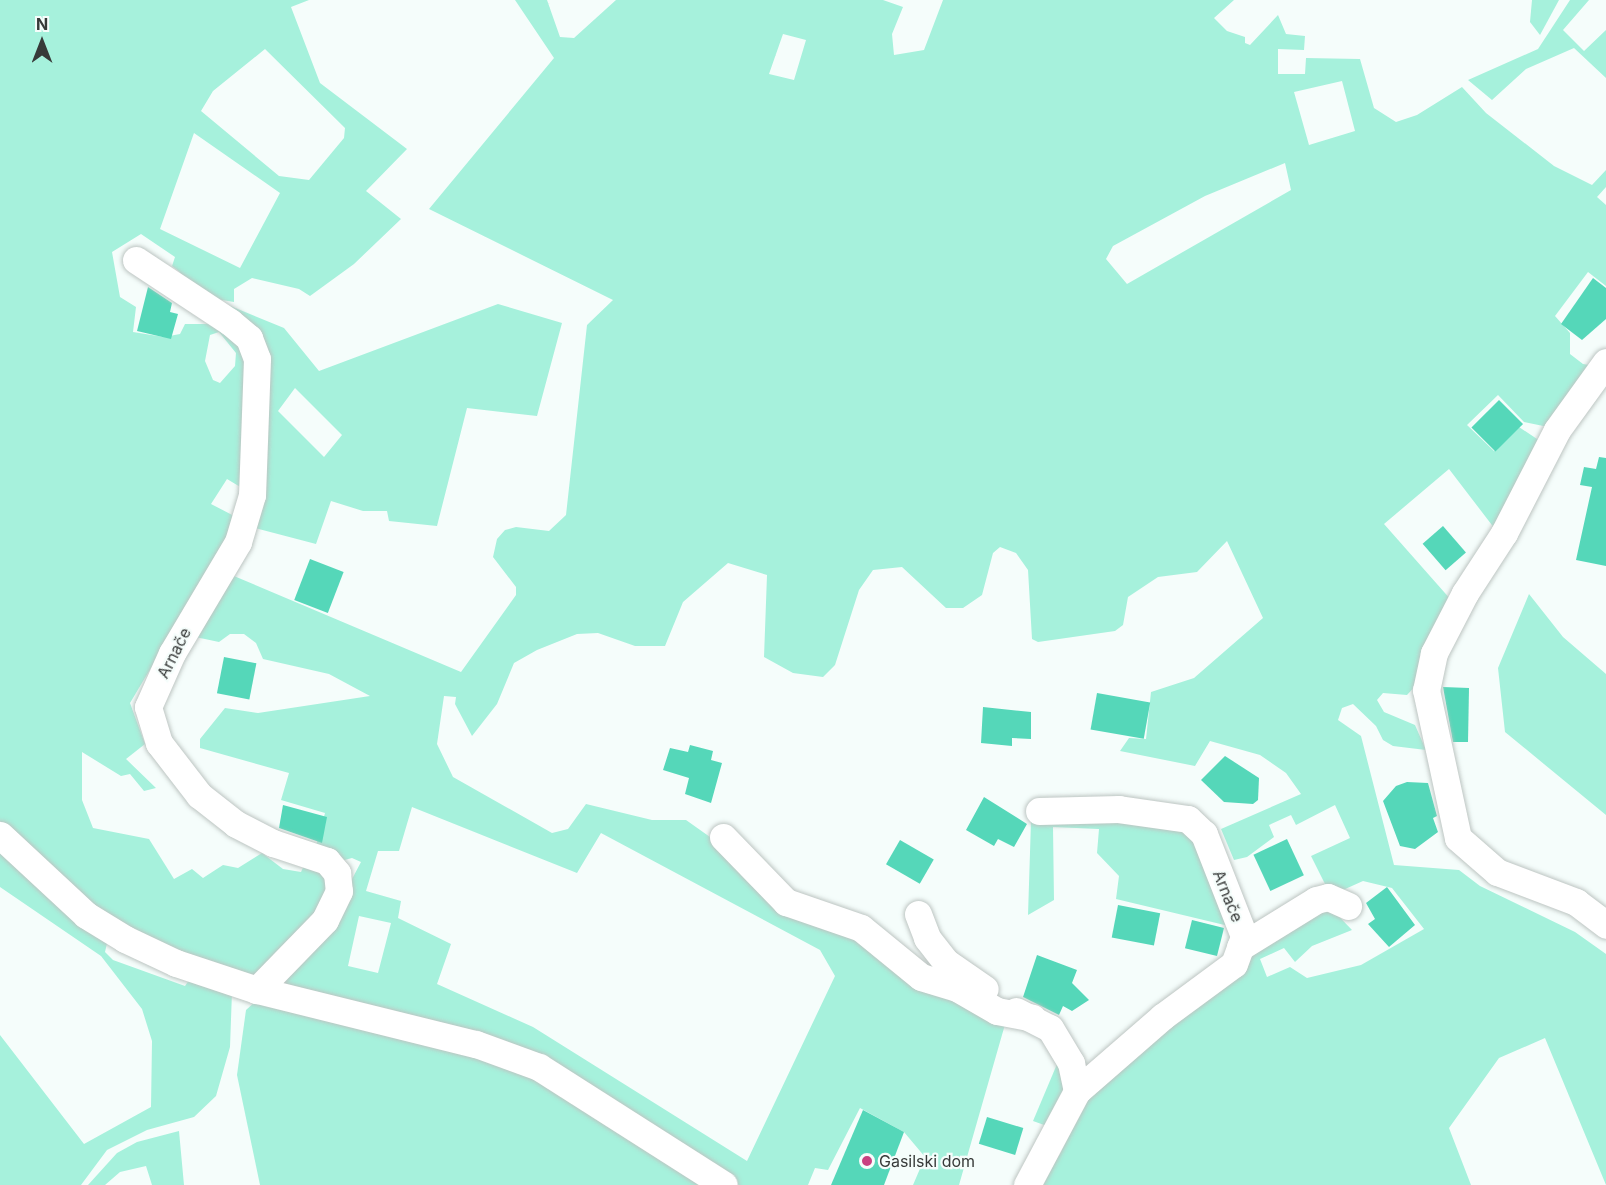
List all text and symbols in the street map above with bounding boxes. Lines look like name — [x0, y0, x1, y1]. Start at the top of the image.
north arrow — [12, 12, 72, 72]
text: N — [36, 14, 48, 34]
street label: Arnače — [153, 624, 195, 682]
street label: Arnače — [1209, 867, 1247, 925]
place label: Gasilski dom — [879, 1151, 975, 1171]
marker: Gasilski dom — [860, 1154, 874, 1168]

